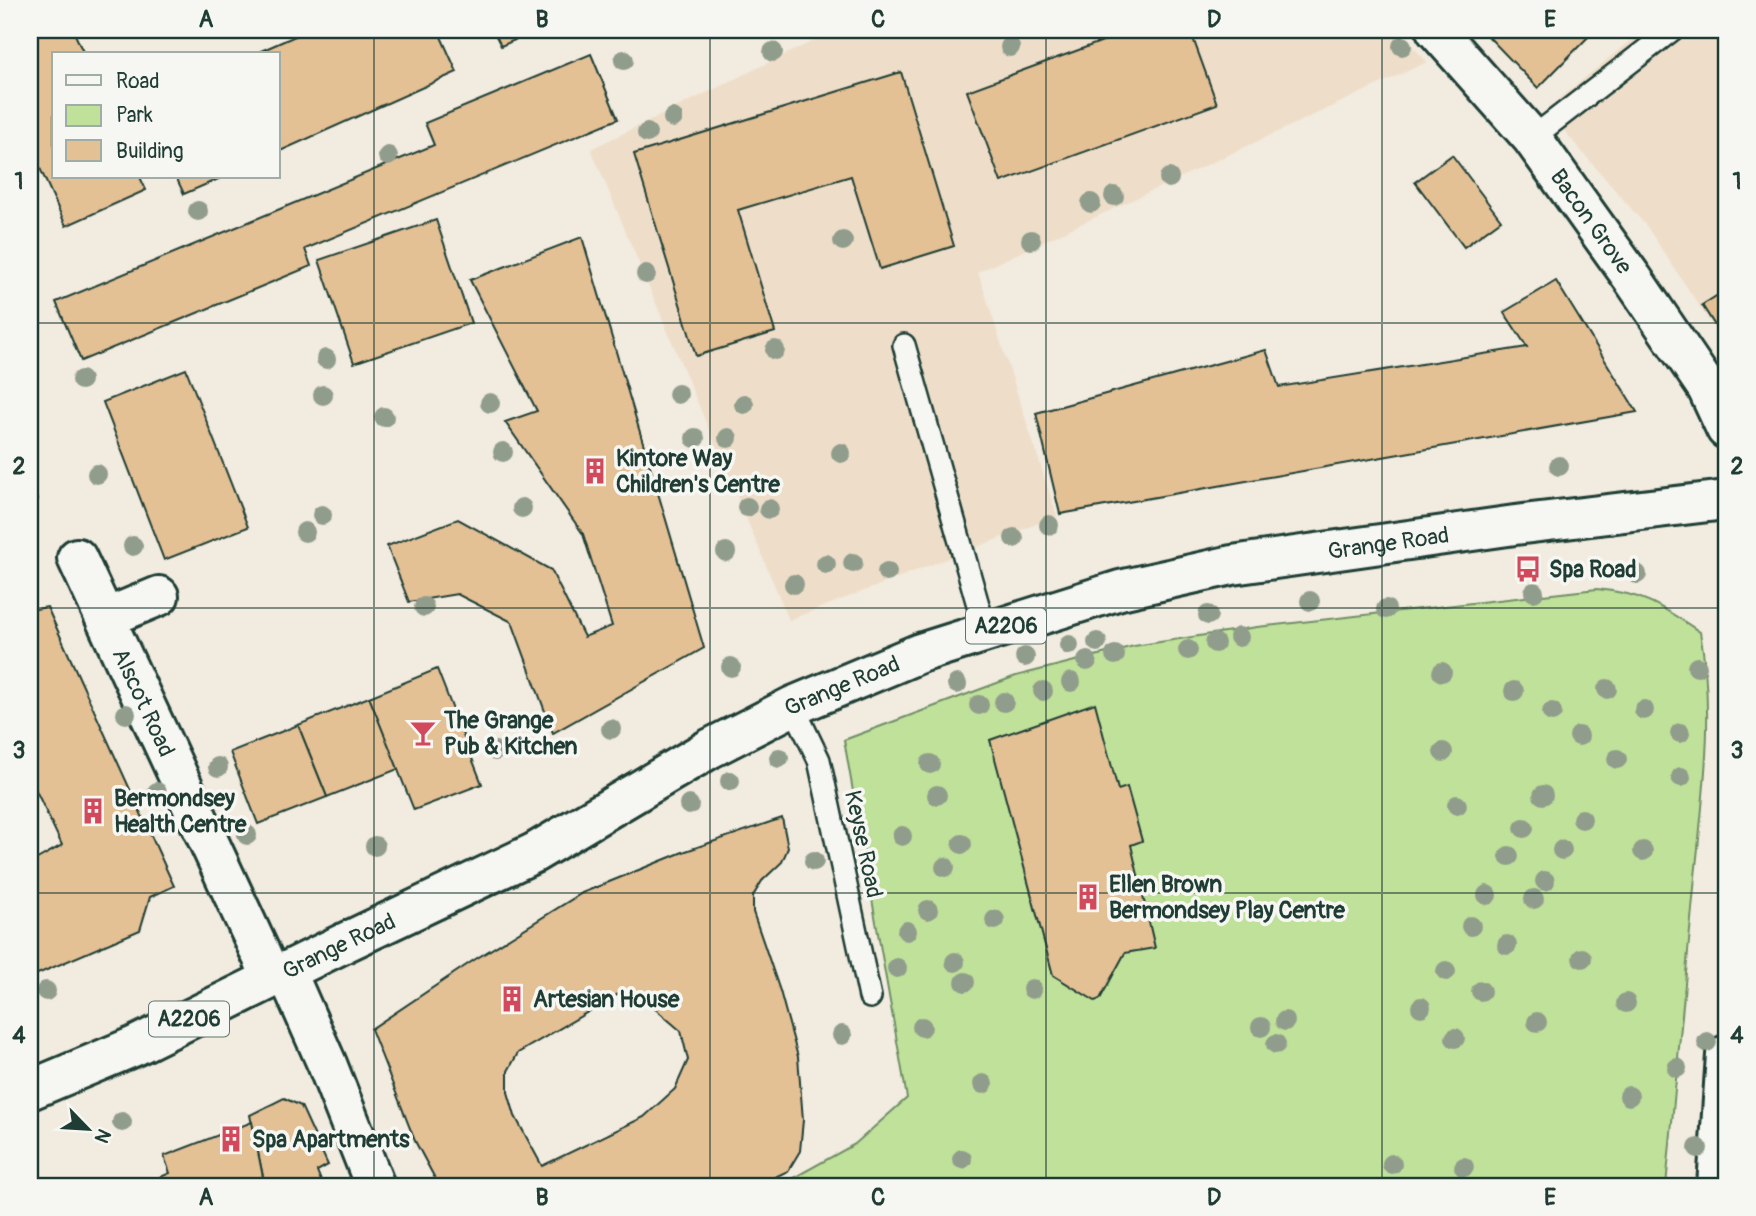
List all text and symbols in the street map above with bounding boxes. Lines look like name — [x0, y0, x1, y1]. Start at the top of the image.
text: A — [199, 5, 214, 34]
text: B — [535, 5, 549, 34]
text: C — [871, 5, 885, 34]
text: D — [1207, 5, 1221, 34]
text: E — [1544, 5, 1556, 34]
legend — [52, 52, 280, 178]
text: Road — [116, 68, 160, 95]
text: Park — [116, 102, 153, 129]
text: Building — [116, 138, 183, 165]
street label: Bacon Grove — [1544, 163, 1639, 280]
text: 1 — [15, 167, 24, 196]
text: 1 — [1733, 167, 1742, 196]
place label: Kintore Way Children's Centre — [616, 444, 780, 499]
text: 2 — [13, 452, 26, 481]
text: 2 — [1731, 452, 1744, 481]
building icon: Kintore Way Children's Centre — [580, 456, 610, 486]
street label: Grange Road — [1326, 520, 1451, 566]
bus stop icon: Spa Road — [1513, 554, 1543, 584]
place label: Spa Road — [1549, 555, 1637, 584]
road number: A2206 — [966, 608, 1046, 644]
street label: Alscot Road — [106, 643, 181, 761]
street label: Grange Road — [779, 649, 904, 723]
place label: The Grange Pub & Kitchen — [443, 706, 578, 761]
bar icon: The Grange Pub & Kitchen — [408, 718, 438, 748]
text: 3 — [13, 736, 25, 765]
text: 3 — [1731, 736, 1743, 765]
place label: Bermondsey Health Centre — [114, 784, 247, 839]
street label: Keyse Road — [838, 788, 889, 901]
building icon: Bermondsey Health Centre — [78, 796, 108, 826]
place label: Ellen Brown Bermondsey Play Centre — [1109, 870, 1345, 925]
building icon: Ellen Brown Bermondsey Play Centre — [1073, 882, 1103, 912]
street label: Grange Road — [278, 907, 400, 986]
building icon: Artesian House — [497, 984, 527, 1014]
place label: Artesian House — [533, 985, 680, 1014]
road number: A2206 — [149, 1002, 229, 1036]
text: 4 — [12, 1021, 26, 1050]
text: 4 — [1730, 1021, 1744, 1050]
north arrow — [52, 1094, 122, 1164]
building icon: Spa Apartments — [216, 1124, 246, 1154]
text: N — [89, 1125, 116, 1147]
place label: Spa Apartments — [252, 1125, 410, 1154]
text: A — [199, 1183, 214, 1212]
text: B — [535, 1183, 549, 1212]
text: C — [871, 1183, 885, 1212]
text: D — [1207, 1183, 1221, 1212]
text: E — [1544, 1183, 1556, 1212]

